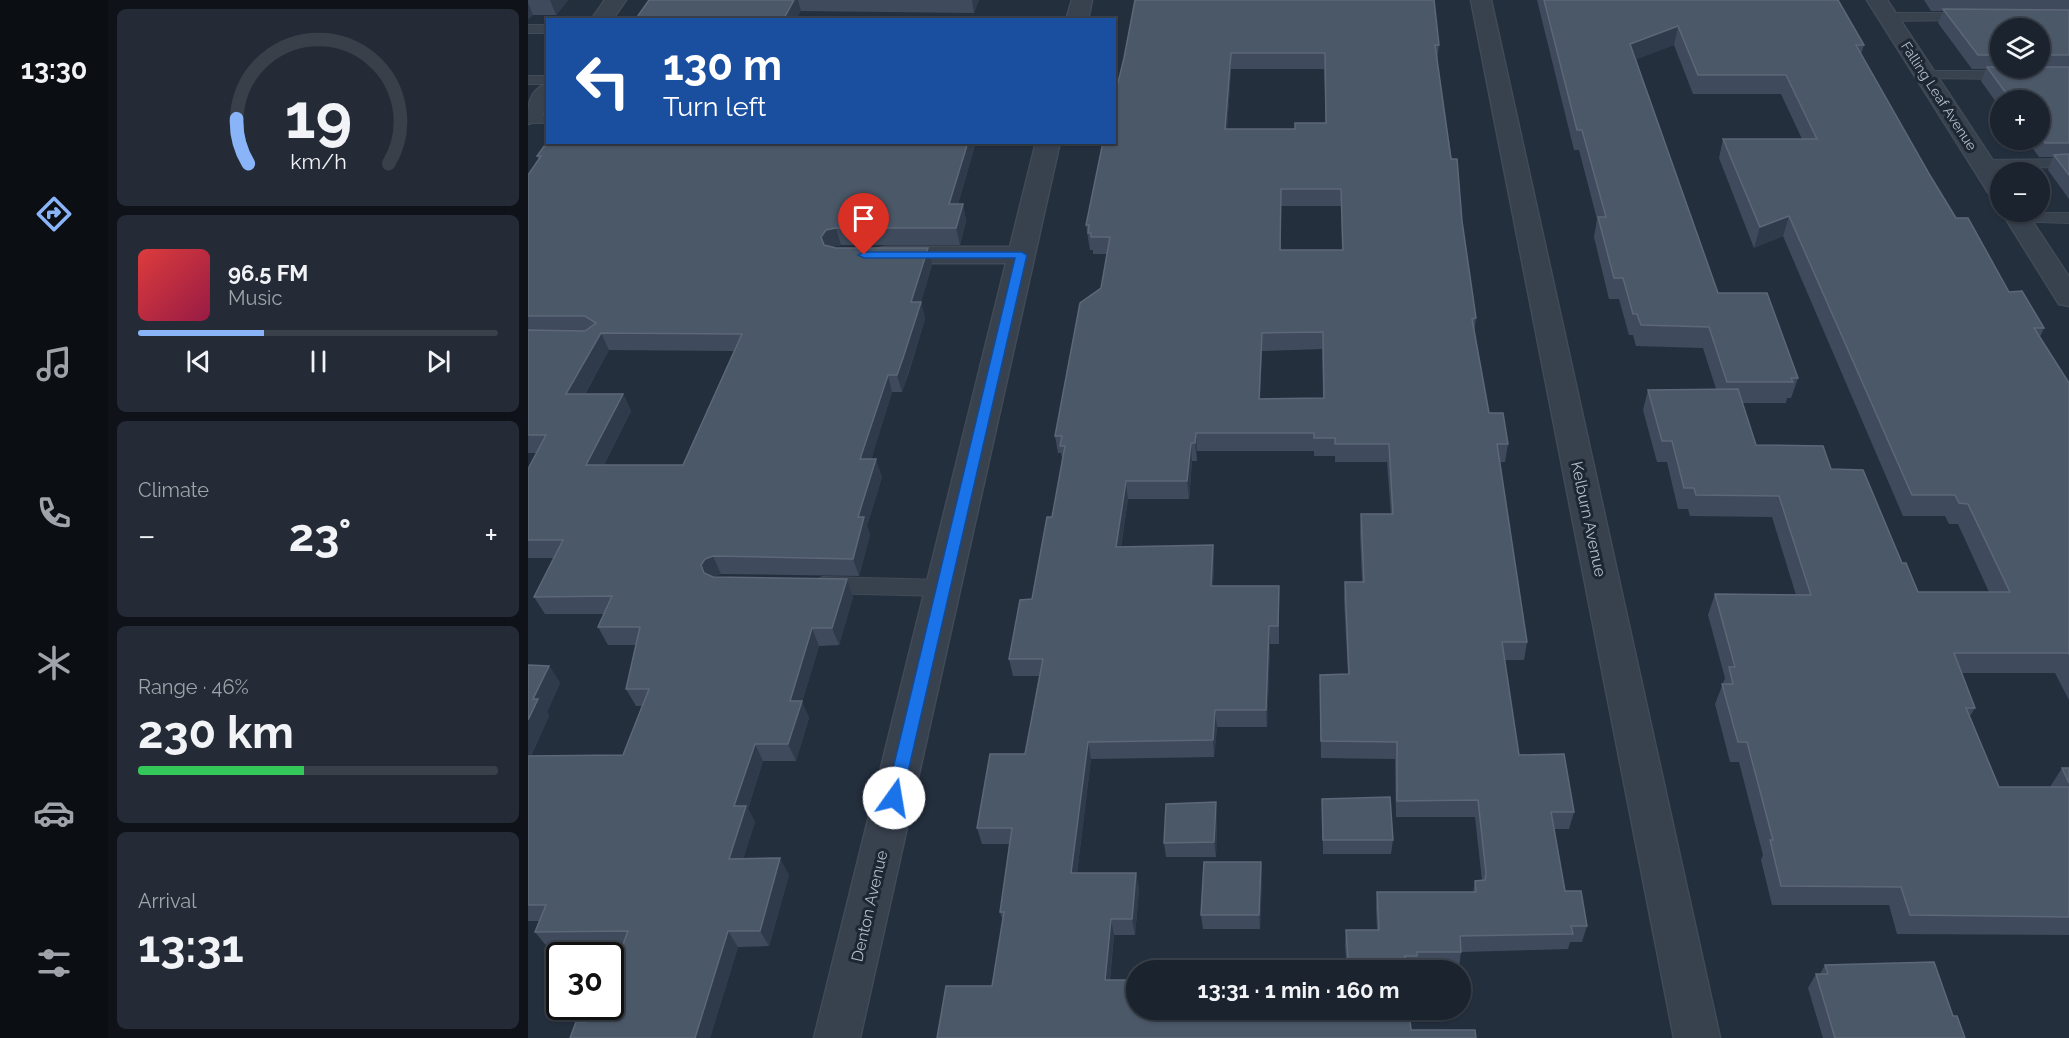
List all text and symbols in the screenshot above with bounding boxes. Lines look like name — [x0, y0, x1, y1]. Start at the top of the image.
map controls — [1990, 18, 2050, 222]
button: layers — [1990, 18, 2050, 78]
street label: Falling Leaf Avenue — [1898, 39, 1980, 153]
text: 130 m — [663, 41, 782, 90]
icon: left — [564, 42, 642, 120]
text: 13:30 — [21, 54, 87, 85]
text: 19 — [284, 80, 352, 154]
button: + — [1990, 90, 2050, 150]
text: Turn left — [663, 91, 766, 122]
text: km/h — [290, 150, 346, 175]
button: − — [1990, 162, 2050, 222]
icon: directions — [33, 193, 75, 235]
pin — [838, 193, 889, 255]
icon: arrive — [847, 202, 880, 235]
text: 96.5 FM — [228, 260, 308, 286]
text: Music — [228, 286, 282, 310]
icon: music — [33, 343, 75, 385]
icon: previous — [182, 345, 215, 378]
icon: pause — [302, 345, 335, 378]
icon: next — [422, 345, 455, 378]
street label: Kelburn Avenue — [1567, 460, 1610, 579]
text: Climate — [138, 478, 209, 502]
icon: phone — [33, 492, 75, 534]
text: 23° — [289, 509, 351, 562]
text: − — [138, 516, 156, 555]
text: + — [484, 516, 498, 555]
icon: climate — [33, 642, 75, 684]
text: Range · 46% — [138, 675, 249, 699]
text: 230 km — [138, 706, 294, 759]
position arrow — [862, 766, 926, 830]
icon: car — [33, 792, 75, 834]
street label: Denton Avenue — [847, 848, 892, 964]
text: Arrival — [138, 889, 197, 913]
text: 13:31 — [138, 920, 244, 973]
icon: filters — [33, 942, 75, 984]
speed limit sign: 30 — [546, 942, 624, 1020]
text: 13:31 · 1 min · 160 m — [1198, 977, 1399, 1003]

